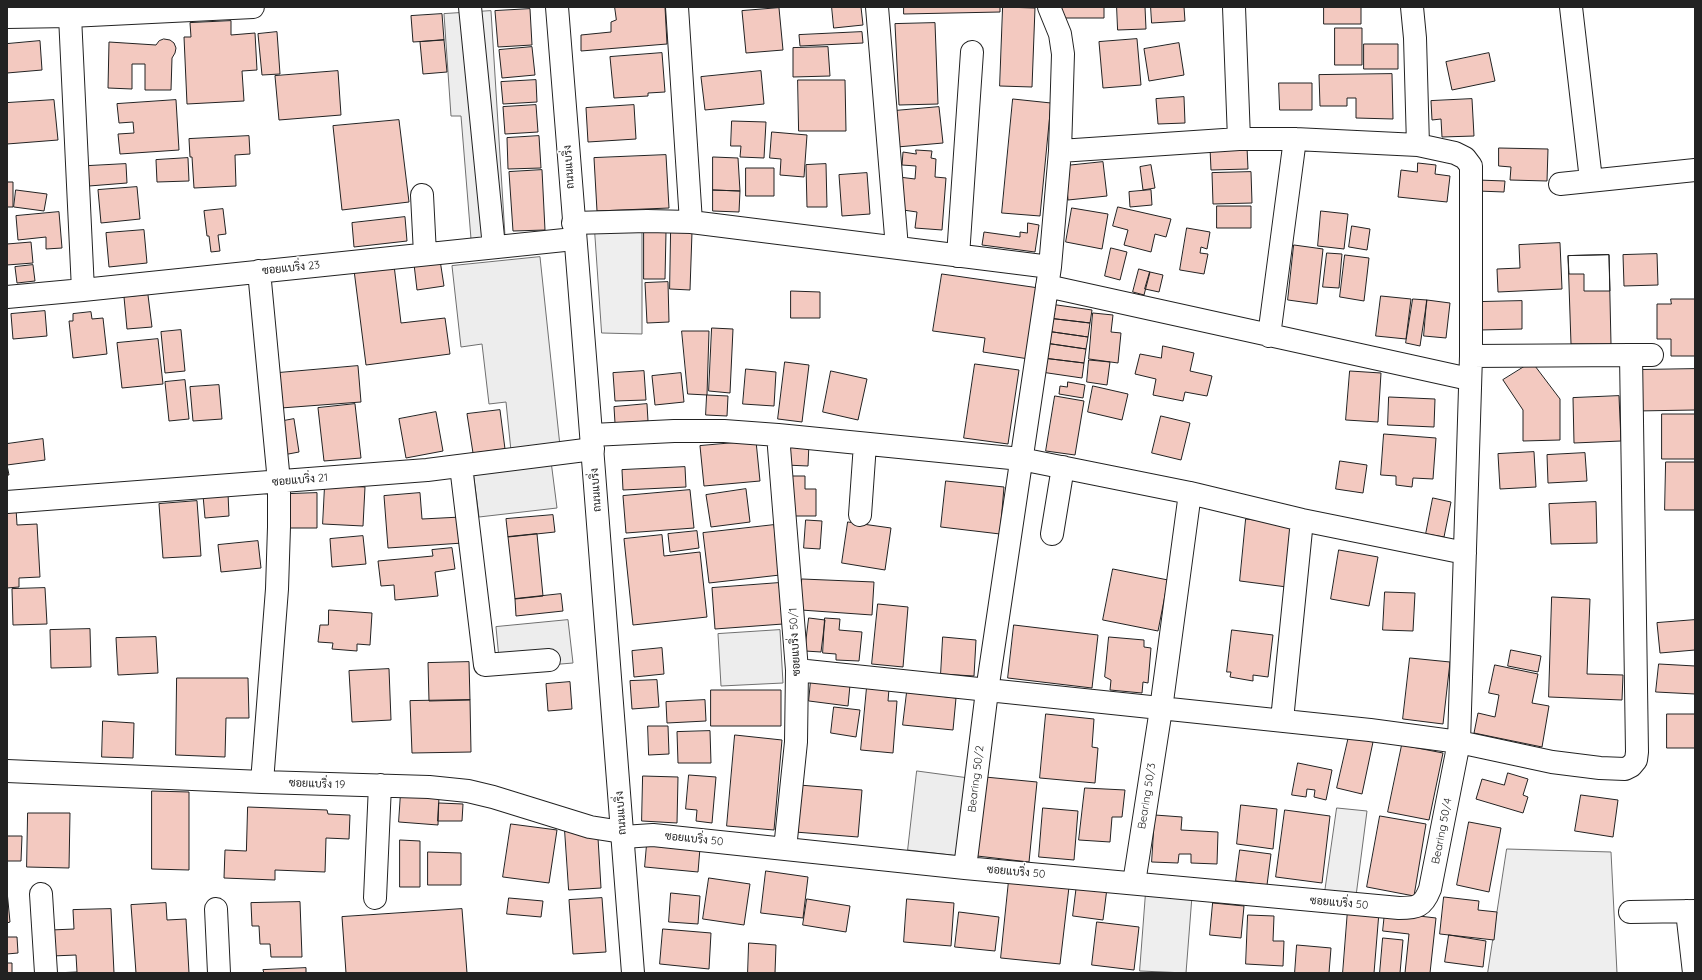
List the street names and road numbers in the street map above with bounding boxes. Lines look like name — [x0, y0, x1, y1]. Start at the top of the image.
street label: ถนนแบริ่ง — [561, 144, 577, 190]
street label: ซอยแบริ่ง 23 — [261, 258, 321, 278]
street label: ถนนแบริ่ง — [588, 467, 604, 513]
street label: ซอยแบริ่ง 21 — [271, 471, 329, 489]
street label: ซอยแบริ่ง 50/1 — [787, 607, 803, 677]
street label: Bearing 50/2 — [965, 745, 987, 813]
street label: Bearing 50/3 — [1135, 762, 1159, 830]
street label: ซอยแบริ่ง 19 — [289, 776, 345, 792]
street label: ถนนแบริ่ง — [613, 790, 629, 836]
street label: Bearing 50/4 — [1429, 797, 1455, 865]
street label: ซอยแบริ่ง 50 — [664, 829, 724, 849]
street label: ซอยแบริ่ง 50 — [986, 863, 1046, 881]
street label: ซอยแบริ่ง 50 — [1309, 894, 1369, 912]

